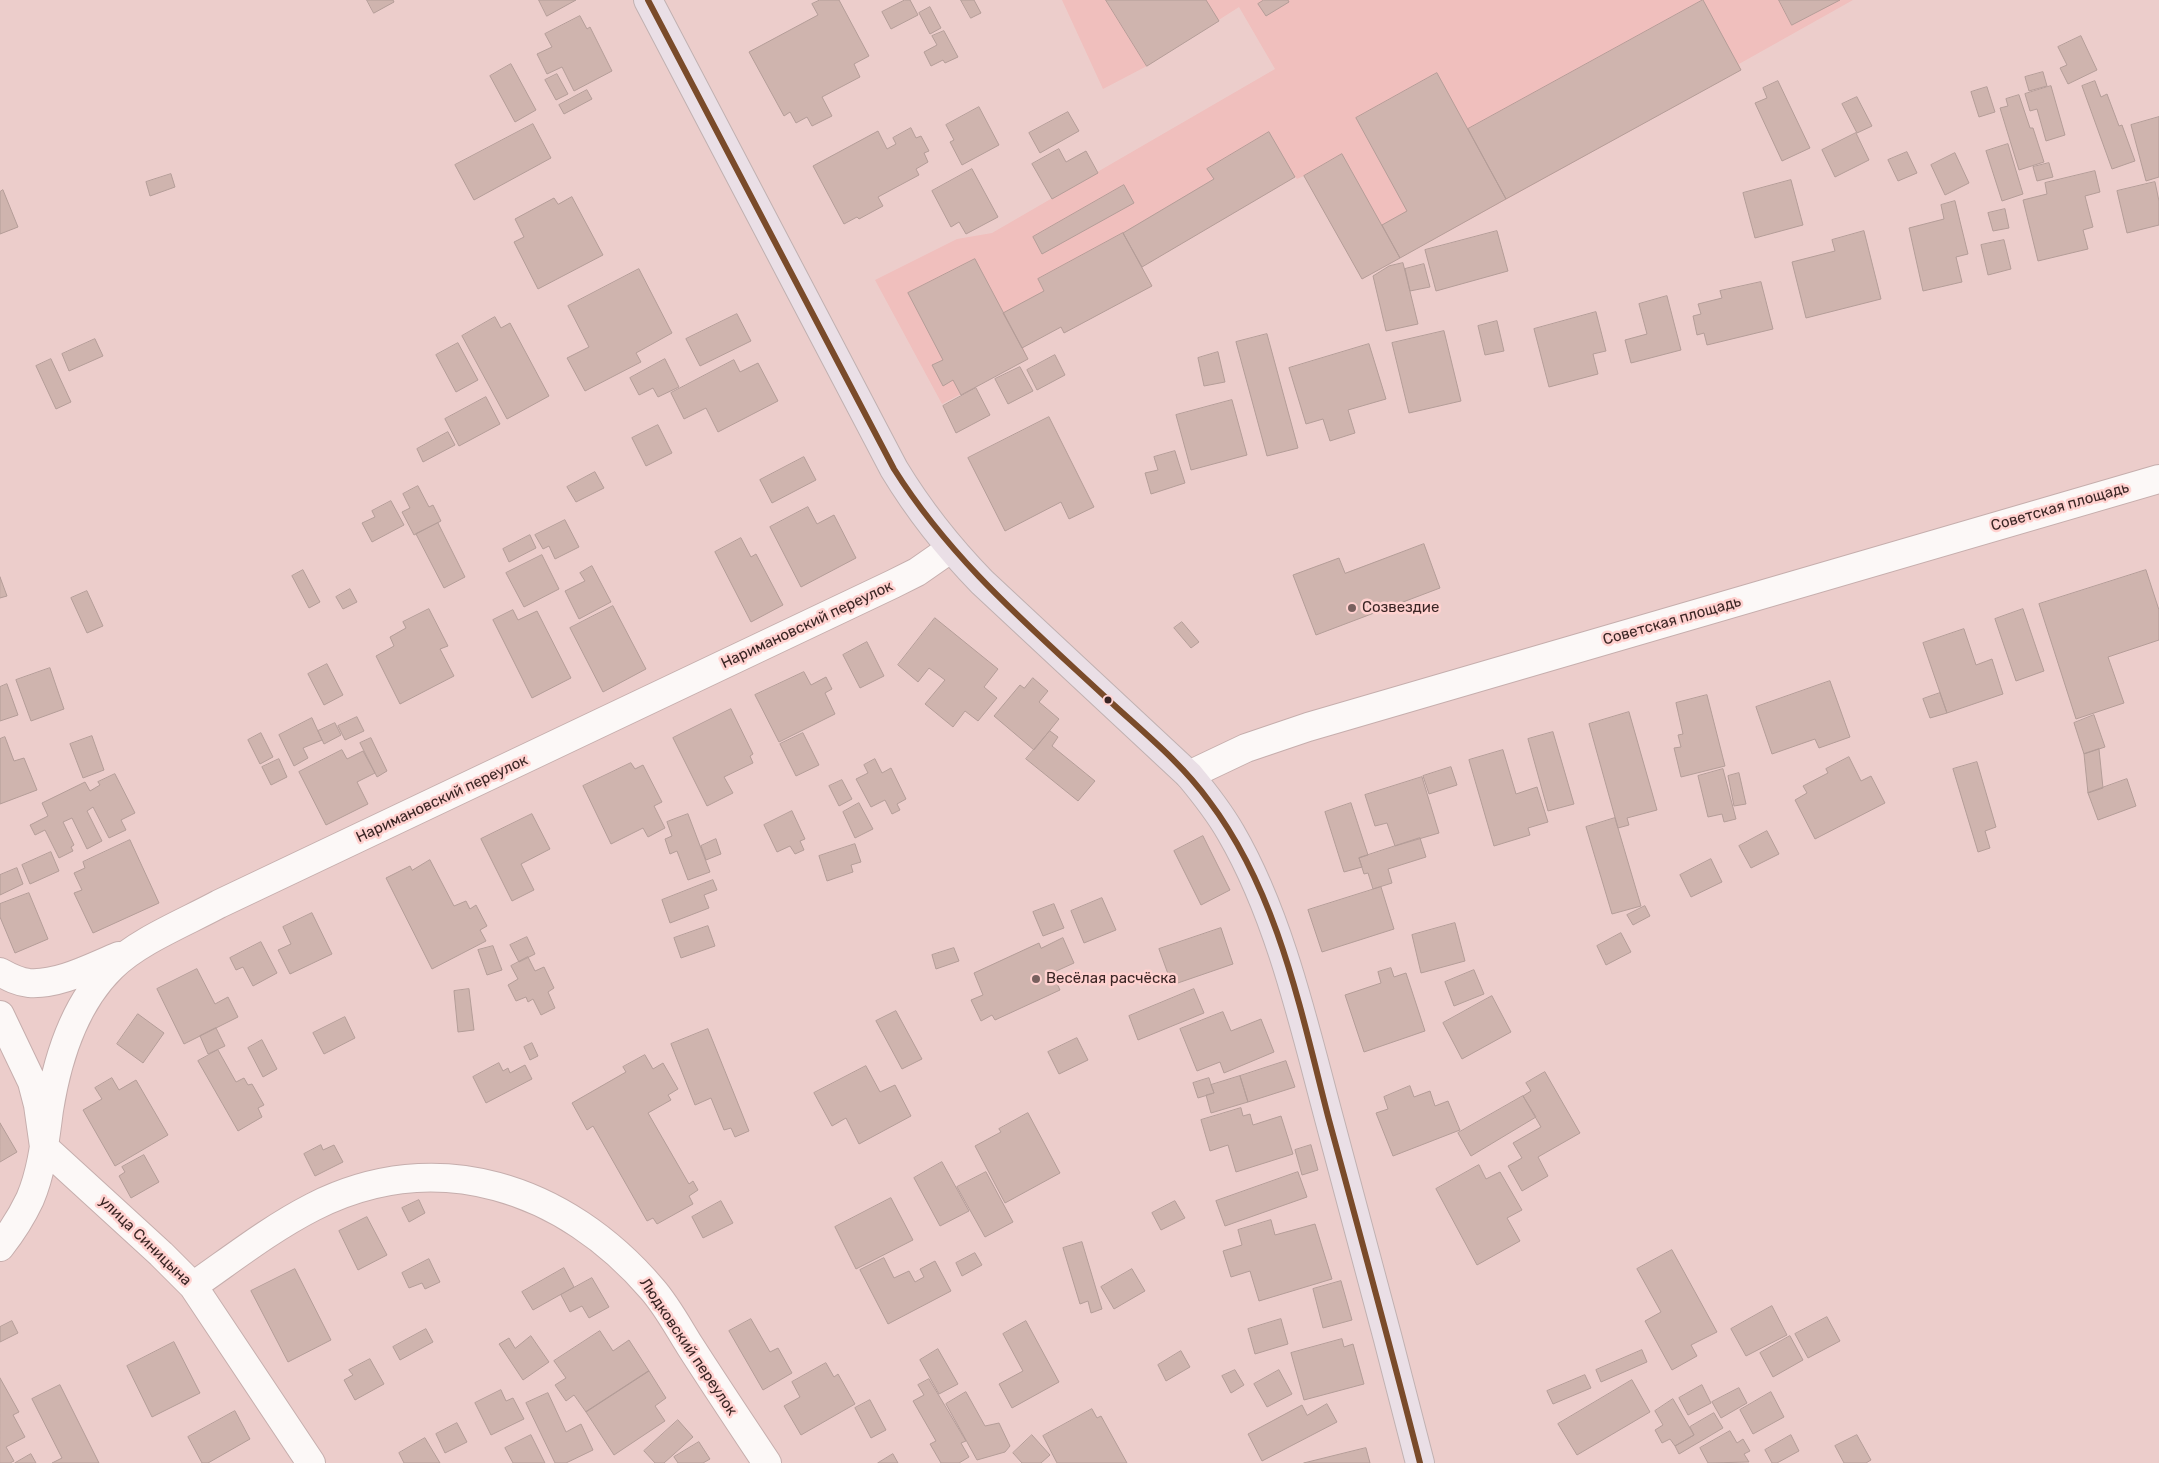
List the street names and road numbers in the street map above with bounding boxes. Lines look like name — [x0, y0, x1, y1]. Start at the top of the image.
street label: Советская площадь — [1989, 479, 2131, 535]
street label: Наримановский переулок — [718, 577, 896, 673]
street label: Советская площадь — [1601, 593, 1743, 649]
street label: Наримановский переулок — [353, 751, 531, 847]
street label: улица Синицына — [95, 1192, 195, 1290]
street label: Людковский переулок — [635, 1275, 741, 1419]

